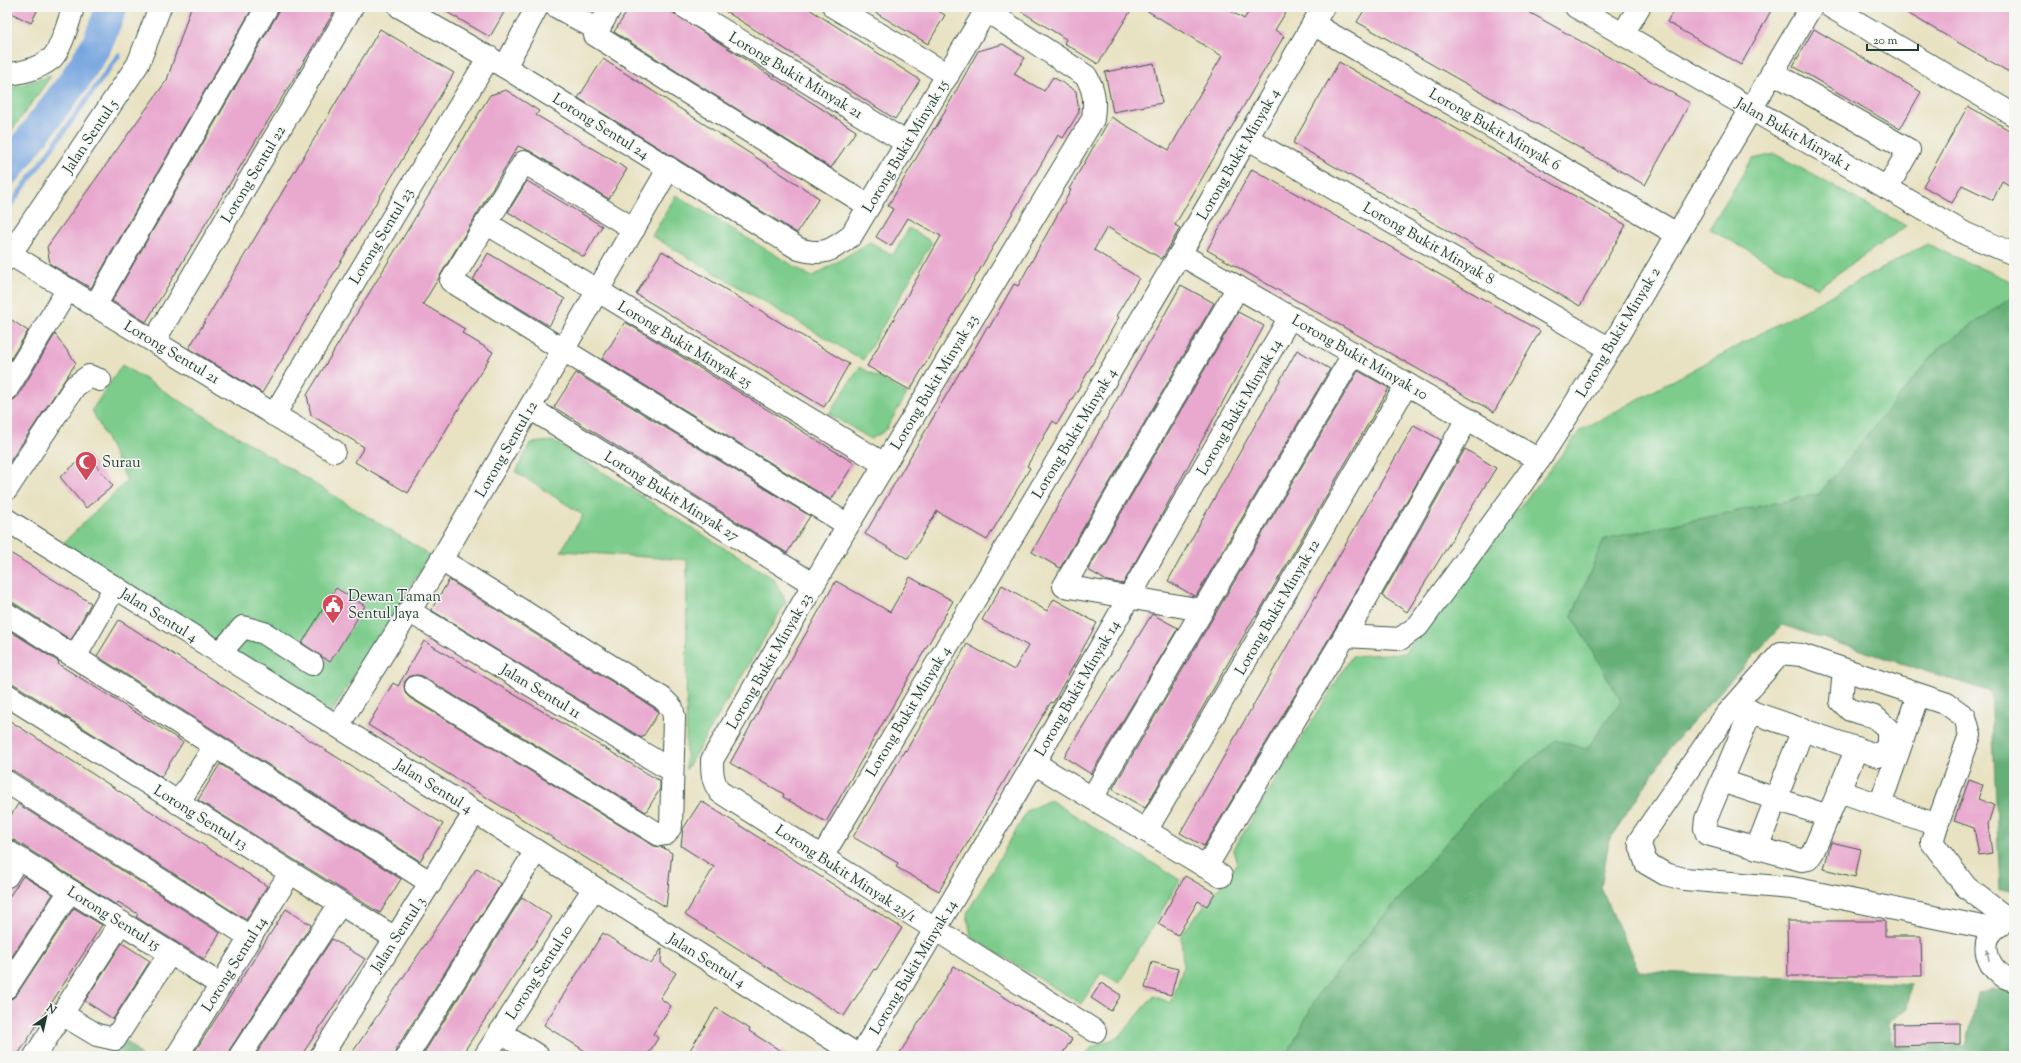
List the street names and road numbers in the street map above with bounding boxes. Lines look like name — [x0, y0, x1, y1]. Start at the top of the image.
street label: Lorong Bukit Minyak 21 — [724, 28, 866, 125]
street label: Lorong Bukit Minyak 15 — [858, 76, 954, 217]
street label: Lorong Bukit Minyak 6 — [1425, 84, 1564, 177]
street label: Lorong Bukit Minyak 4 — [1193, 85, 1286, 224]
street label: Lorong Sentul 24 — [548, 89, 653, 166]
street label: Jalan Bukit Minyak 1 — [1731, 93, 1855, 177]
street label: Jalan Sentul 5 — [58, 96, 124, 179]
street label: Lorong Sentul 22 — [217, 122, 292, 227]
street label: Lorong Sentul 23 — [345, 185, 419, 289]
street label: Lorong Bukit Minyak 8 — [1359, 198, 1498, 291]
street label: Lorong Bukit Minyak 2 — [1572, 264, 1666, 402]
street label: Lorong Bukit Minyak 25 — [613, 297, 755, 394]
street label: Lorong Bukit Minyak 23 — [887, 311, 984, 454]
street label: Lorong Bukit Minyak 10 — [1287, 311, 1431, 406]
street label: Lorong Sentul 21 — [119, 316, 223, 390]
street label: Lorong Bukit Minyak 14 — [1193, 335, 1288, 480]
street label: Lorong Bukit Minyak 4 — [1028, 364, 1123, 503]
street label: Lorong Sentul 12 — [471, 398, 543, 502]
street label: Lorong Bukit Minyak 27 — [600, 447, 743, 548]
street label: Lorong Bukit Minyak 12 — [1231, 536, 1326, 679]
street label: Jalan Sentul 4 — [115, 584, 201, 649]
street label: Lorong Bukit Minyak 23 — [723, 590, 818, 734]
street label: Lorong Bukit Minyak 14 — [1031, 616, 1126, 761]
street label: Lorong Bukit Minyak 4 — [862, 642, 957, 781]
street label: Jalan Sentul 11 — [495, 659, 584, 725]
street label: Jalan Sentul 4 — [390, 755, 476, 820]
street label: Lorong Sentul 13 — [149, 781, 251, 856]
street label: Lorong Bukit Minyak 23/1 — [770, 821, 920, 928]
street label: Lorong Sentul 15 — [63, 882, 164, 956]
street label: Jalan Sentul 3 — [366, 893, 432, 978]
street label: Lorong Bukit Minyak 14 — [866, 896, 963, 1039]
street label: Lorong Sentul 14 — [198, 913, 273, 1016]
street label: Lorong Sentul 10 — [502, 921, 579, 1024]
street label: Jalan Sentul 4 — [663, 929, 749, 994]

